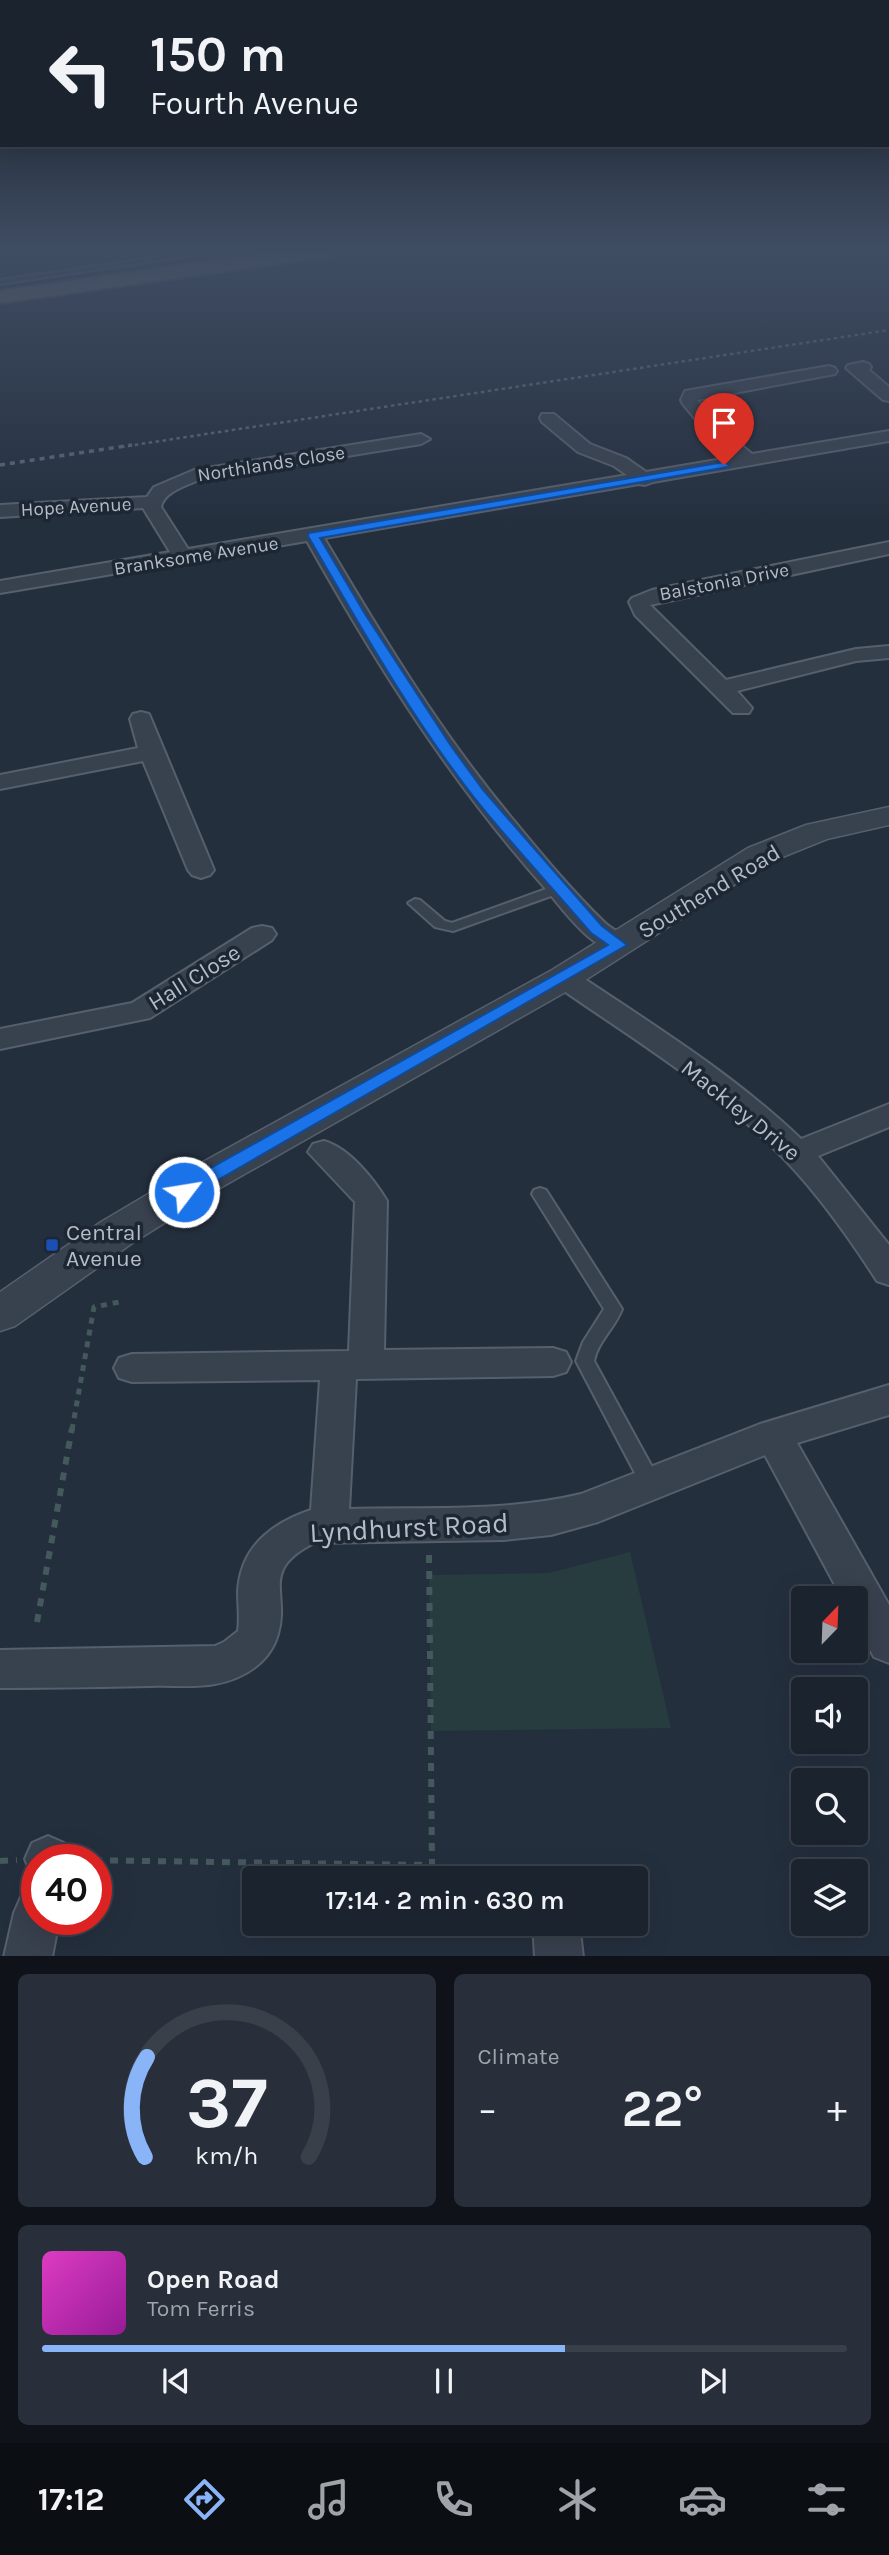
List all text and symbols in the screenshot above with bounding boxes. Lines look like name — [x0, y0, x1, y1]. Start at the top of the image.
text: 150 m — [150, 26, 286, 83]
icon: left — [35, 28, 126, 119]
text: Fourth Avenue — [150, 85, 359, 122]
pin — [694, 393, 754, 465]
icon: arrive — [705, 404, 743, 442]
street label: Northlands Close — [196, 441, 346, 487]
street label: Hope Avenue — [20, 493, 132, 521]
street label: Branksome Avenue — [112, 532, 280, 580]
street label: Balstonia Drive — [658, 559, 791, 605]
street label: Southend Road — [633, 838, 785, 944]
street label: Hall Close — [143, 939, 245, 1016]
street label: Mackley Drive — [676, 1054, 806, 1167]
position arrow — [147, 1155, 221, 1229]
place label: Central Avenue — [66, 1219, 142, 1272]
marker: Central Avenue — [44, 1237, 60, 1253]
street label: Lyndhurst Road — [309, 1506, 509, 1549]
north arrow — [791, 1586, 868, 1662]
map controls — [791, 1586, 868, 1936]
button: sound — [791, 1677, 868, 1754]
button: search — [791, 1768, 868, 1845]
speed limit sign: 40 — [21, 1844, 112, 1935]
button: layers — [791, 1859, 868, 1936]
text: 17:14 · 2 min · 630 m — [325, 1885, 565, 1916]
text: Climate — [478, 2043, 560, 2070]
text: 37 — [186, 2060, 268, 2145]
text: 22° — [621, 2078, 703, 2139]
text: − — [478, 2087, 497, 2132]
text: + — [827, 2087, 847, 2132]
text: km/h — [195, 2140, 258, 2169]
text: Open Road — [147, 2264, 280, 2295]
text: Tom Ferris — [147, 2295, 255, 2322]
icon: previous — [157, 2362, 195, 2400]
icon: pause — [425, 2362, 463, 2400]
icon: next — [694, 2362, 732, 2400]
icon: directions — [180, 2475, 229, 2524]
icon: music — [304, 2475, 353, 2524]
icon: phone — [429, 2475, 478, 2524]
icon: climate — [553, 2475, 602, 2524]
icon: car — [678, 2475, 727, 2524]
icon: filters — [802, 2475, 851, 2524]
text: 17:12 — [38, 2481, 104, 2518]

